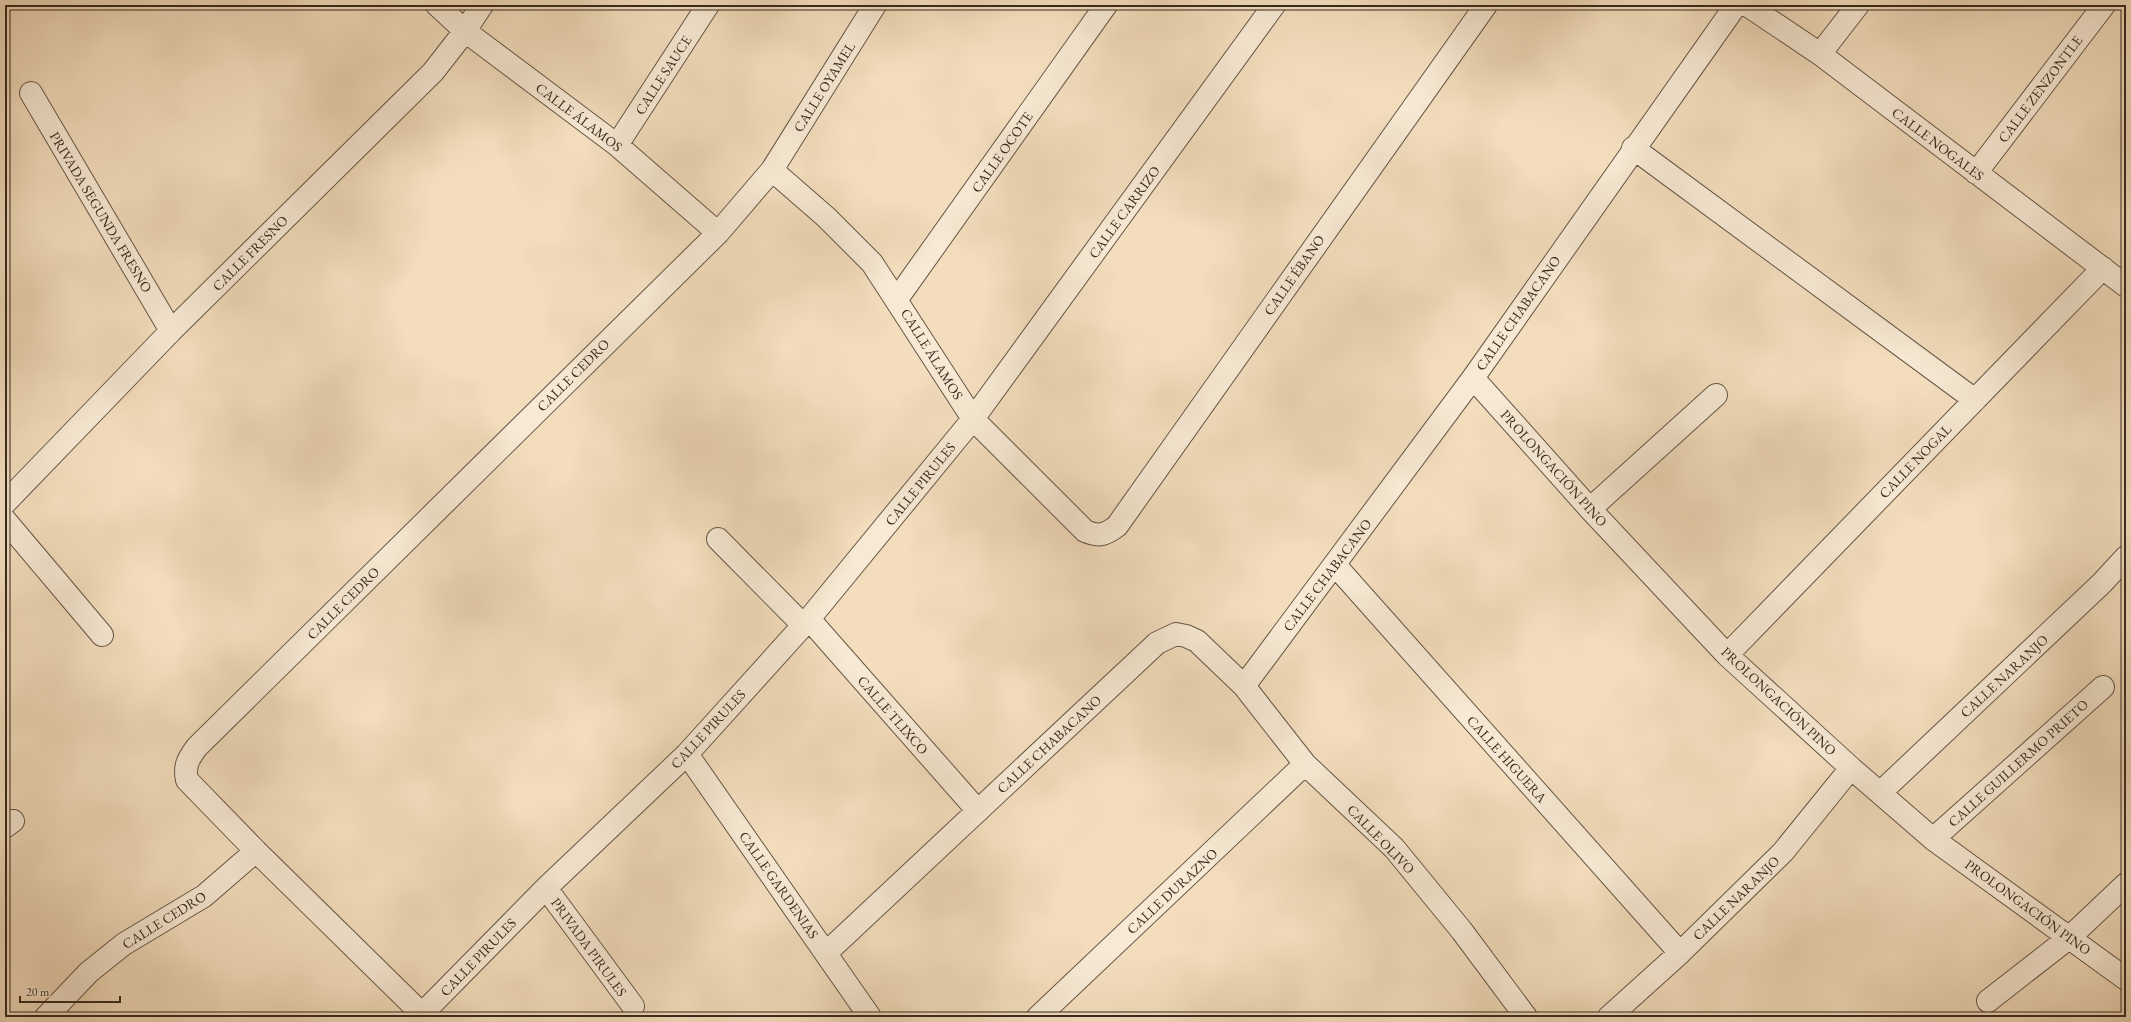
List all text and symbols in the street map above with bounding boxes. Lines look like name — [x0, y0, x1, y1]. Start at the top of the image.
street label: CALLE SAUCE — [631, 32, 695, 118]
street label: CALLE ZENZONTLE — [1994, 32, 2086, 146]
street label: CALLE OYAMEL — [789, 38, 859, 135]
street label: CALLE ÁLAMOS — [532, 79, 626, 155]
street label: CALLE NOGALES — [1888, 103, 1988, 185]
street label: CALLE OCOTE — [967, 108, 1037, 196]
street label: PRIVADA SEGUNDA FRESNO — [46, 128, 156, 296]
street label: CALLE CARRIZO — [1084, 162, 1164, 262]
street label: CALLE FRESNO — [208, 211, 292, 295]
street label: CALLE ÉBANO — [1260, 231, 1329, 319]
street label: CALLE CHABACANO — [1471, 252, 1565, 374]
street label: CALLE ÁLAMOS — [897, 305, 967, 403]
street label: CALLE CEDRO — [533, 335, 613, 415]
street label: PROLONGACIÓN PINO — [1497, 406, 1612, 530]
street label: CALLE NOGAL — [1875, 419, 1956, 502]
street label: CALLE PIRULES — [881, 439, 959, 529]
street label: CALLE CHABACANO — [1279, 515, 1375, 635]
street label: CALLE CEDRO — [303, 563, 383, 643]
street label: CALLE NARANJO — [1956, 630, 2052, 722]
street label: PROLONGACIÓN PINO — [1718, 643, 1841, 759]
street label: CALLE TLIXCO — [854, 672, 932, 759]
street label: CALLE PIRULES — [667, 686, 749, 772]
street label: CALLE CHABACANO — [993, 691, 1105, 797]
street label: CALLE GUILLERMO PRIETO — [1944, 695, 2092, 831]
street label: CALLE HIGUERA — [1463, 712, 1551, 807]
street label: CALLE OLIVO — [1343, 800, 1419, 878]
street label: CALLE GARDENIAS — [735, 828, 823, 942]
street label: CALLE DURAZNO — [1123, 844, 1222, 938]
street label: CALLE NARANJO — [1689, 852, 1784, 944]
street label: PROLONGACIÓN PINO — [1961, 855, 2095, 959]
street label: CALLE CEDRO — [119, 887, 210, 953]
street label: PRIVADA PIRULES — [547, 894, 631, 1000]
street label: CALLE PIRULES — [436, 914, 520, 1000]
scale bar — [20, 978, 120, 1004]
text: 20 m — [26, 984, 50, 1000]

